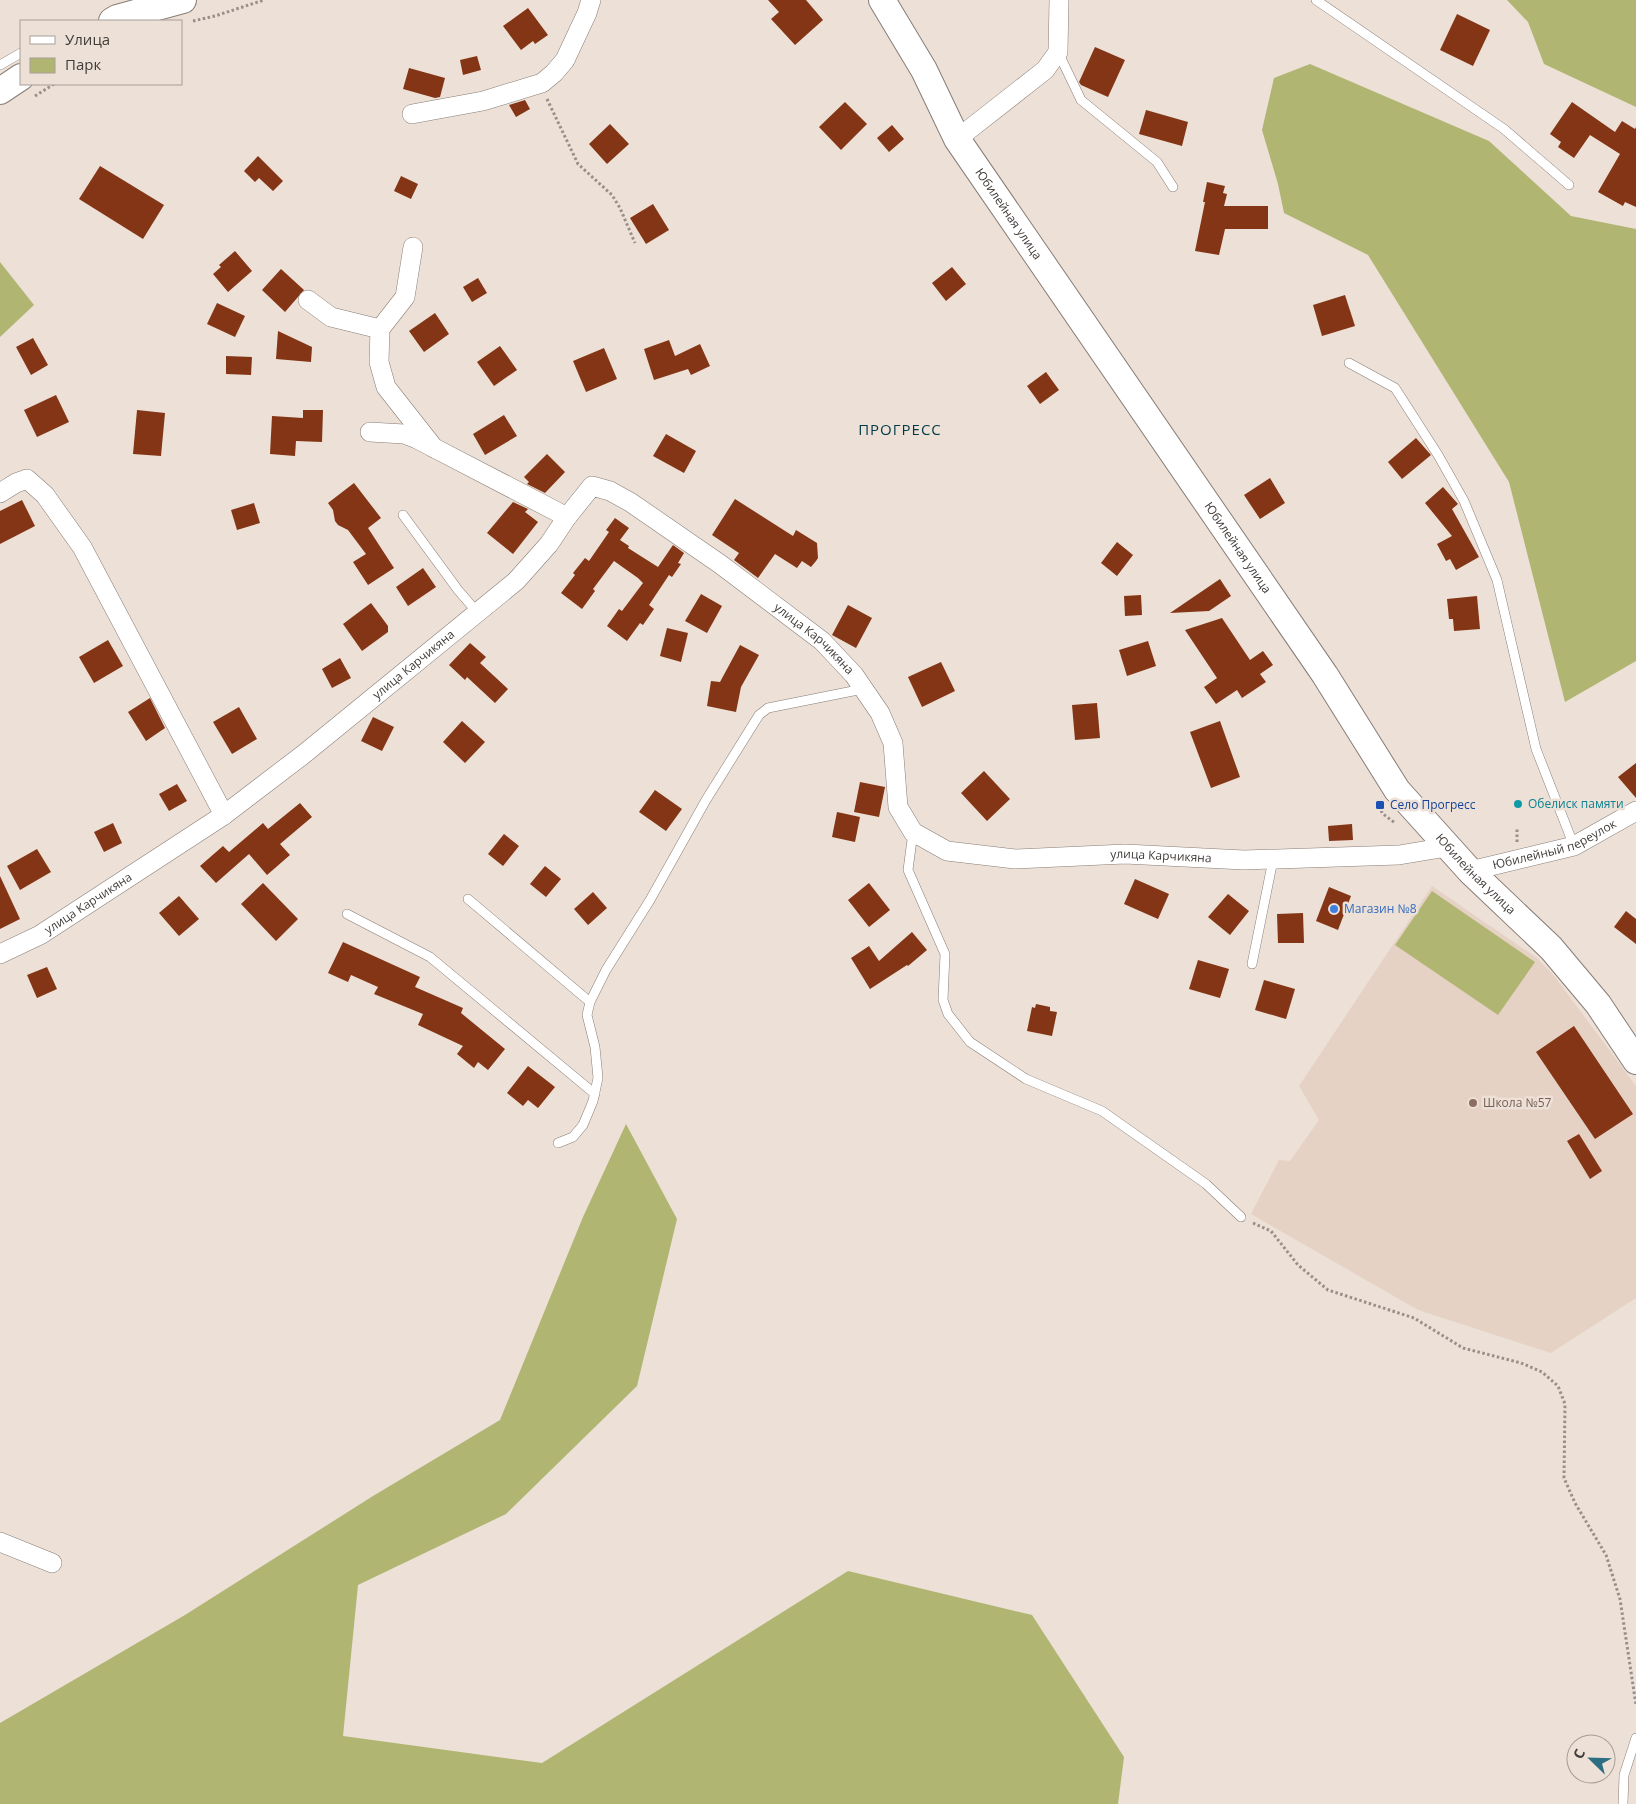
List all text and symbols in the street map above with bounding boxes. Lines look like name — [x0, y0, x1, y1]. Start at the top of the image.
legend — [20, 20, 182, 85]
text: Улица — [65, 29, 110, 49]
text: Парк — [65, 54, 101, 74]
street label: Юбилейная улица — [971, 165, 1046, 263]
district label: ПРОГРЕСС — [858, 419, 942, 439]
street label: Юбилейная улица — [1201, 498, 1275, 597]
street label: улица Карчикяна — [771, 599, 858, 678]
street label: улица Карчикяна — [369, 626, 458, 703]
place label: Обелиск памяти — [1528, 795, 1624, 812]
place label: Село Прогресс — [1390, 796, 1476, 813]
marker: Обелиск памяти — [1512, 798, 1524, 810]
marker: Село Прогресс — [1374, 799, 1386, 811]
street label: Юбилейный переулок — [1491, 814, 1620, 873]
street label: Юбилейная улица — [1432, 830, 1519, 918]
street label: улица Карчикяна — [1110, 845, 1212, 866]
street label: улица Карчикяна — [41, 868, 135, 938]
place label: Магазин №8 — [1344, 900, 1417, 917]
marker: Магазин №8 — [1328, 903, 1340, 915]
place label: Школа №57 — [1483, 1094, 1552, 1111]
marker: Школа №57 — [1467, 1097, 1479, 1109]
north arrow — [1566, 1734, 1616, 1784]
text: С — [1568, 1746, 1589, 1762]

